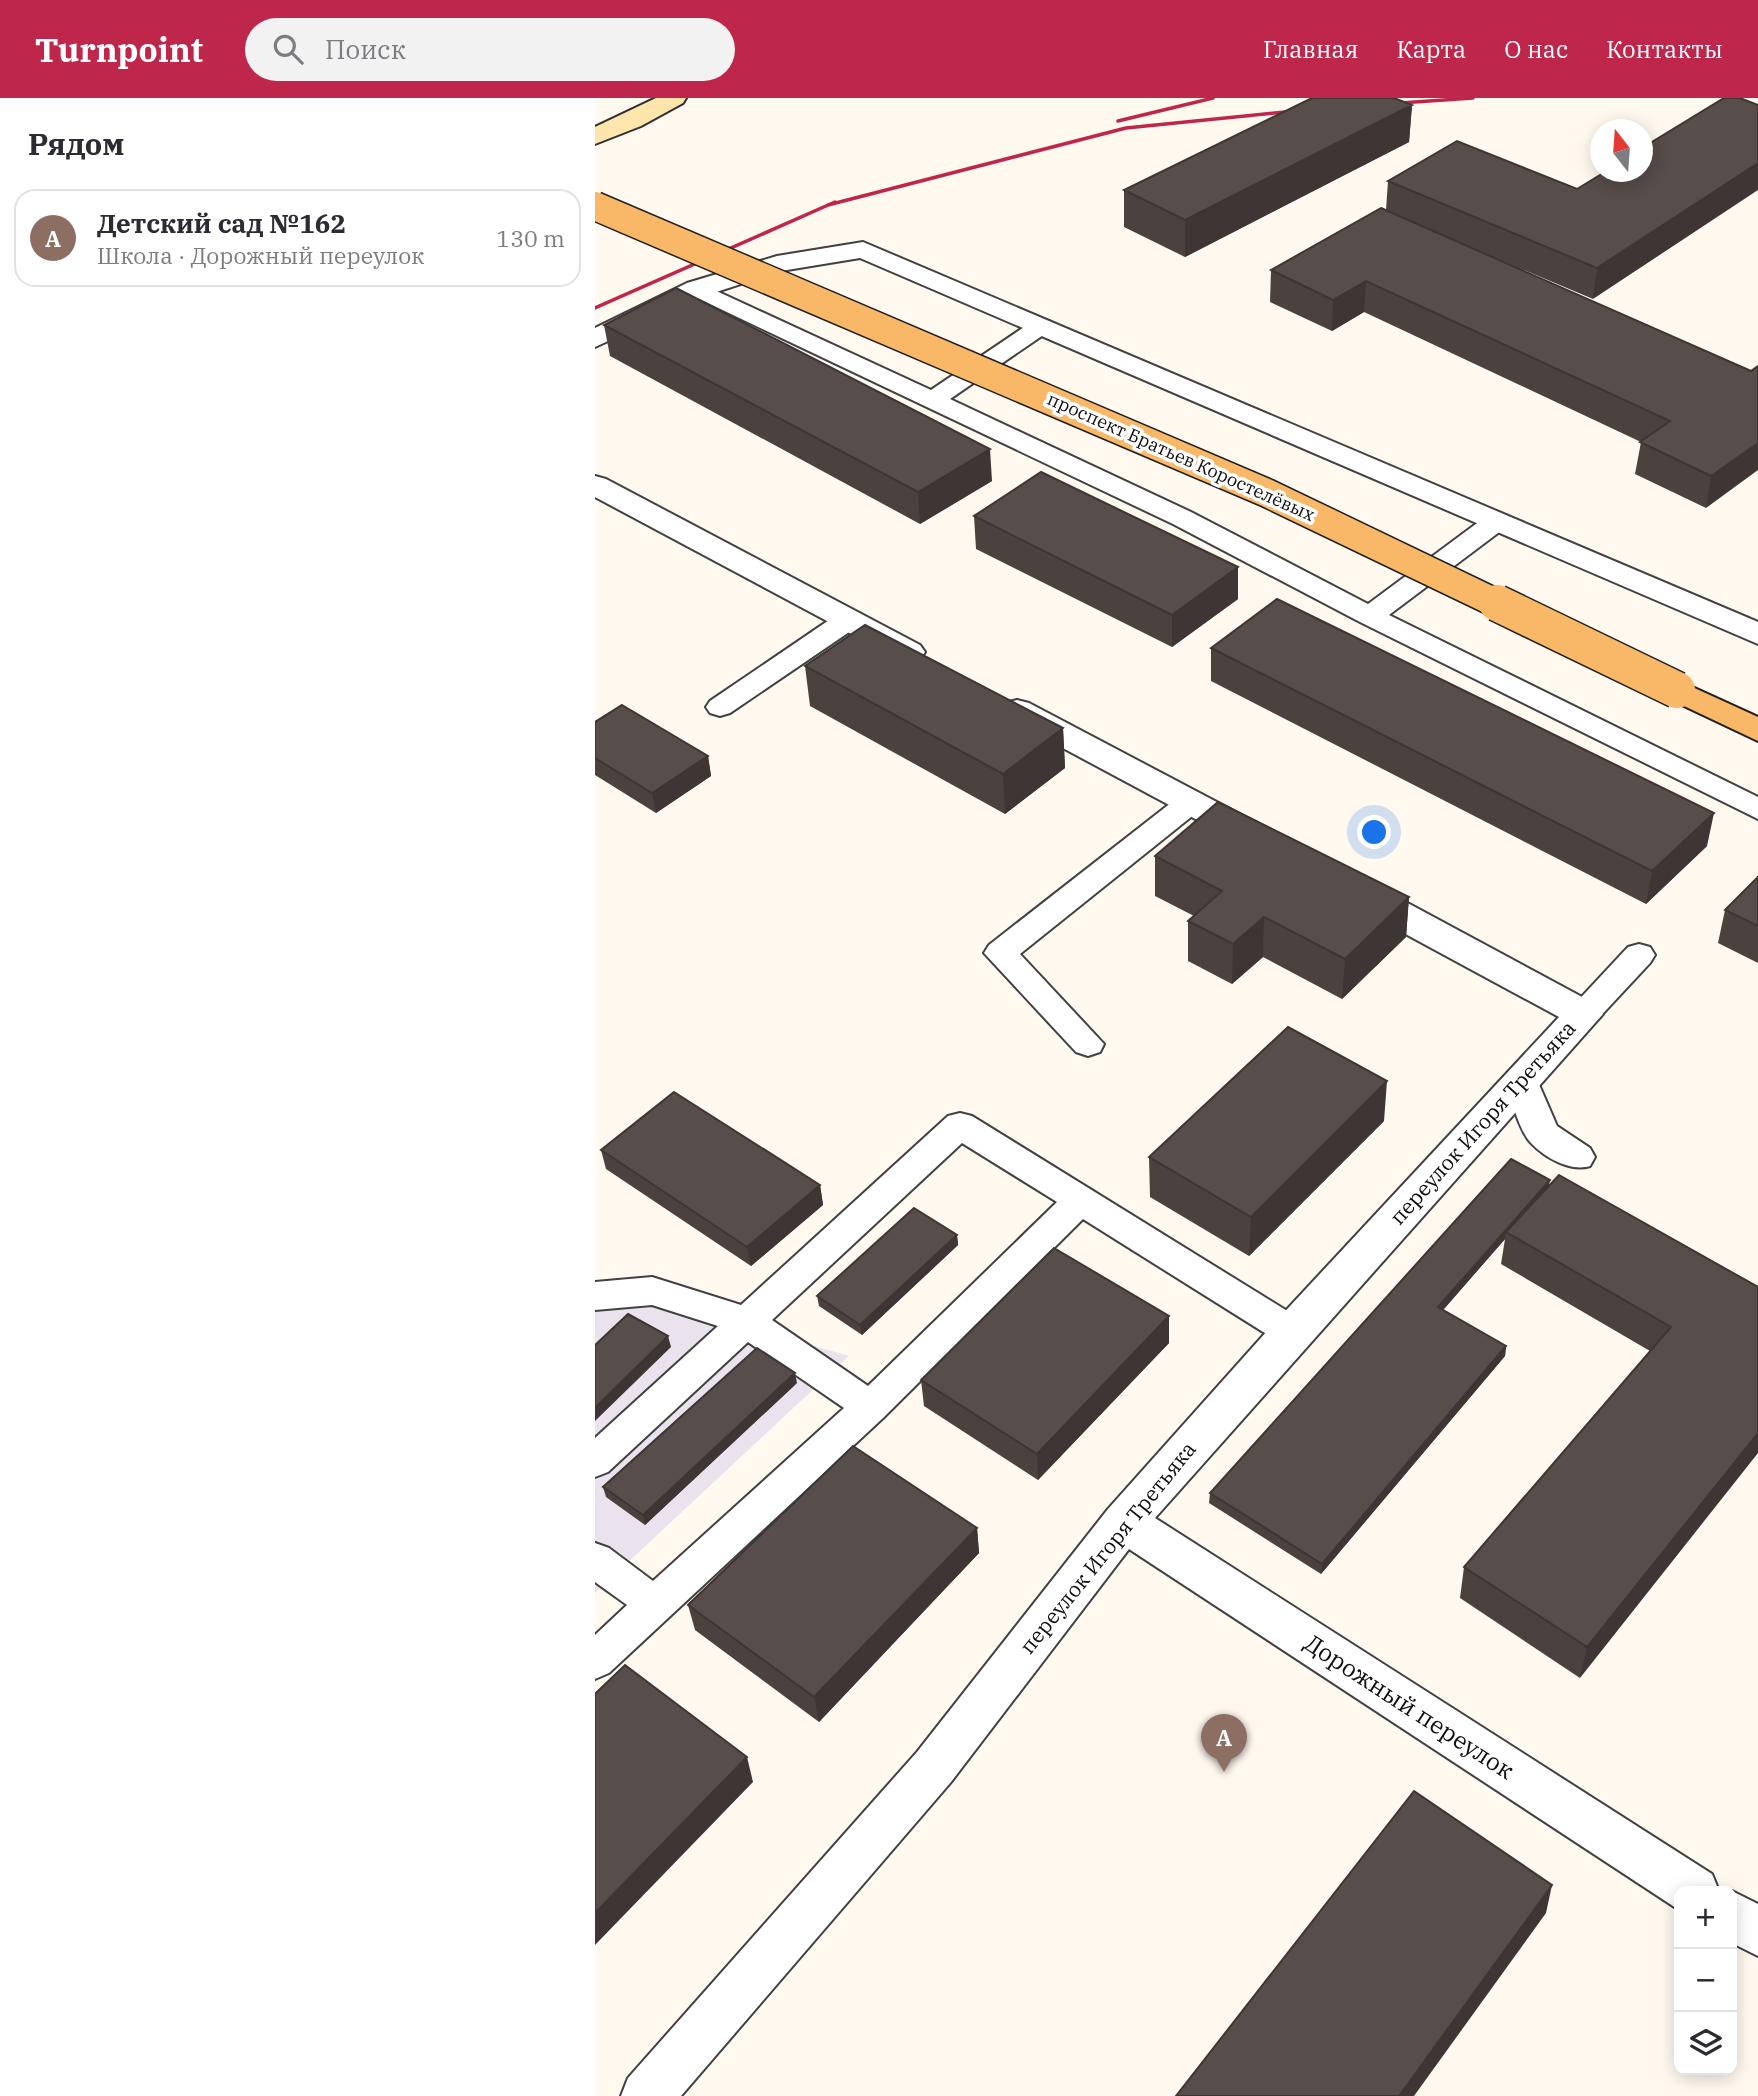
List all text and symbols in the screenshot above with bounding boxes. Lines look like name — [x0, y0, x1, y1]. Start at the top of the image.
search box — [245, 18, 735, 81]
text: Turnpoint — [35, 28, 203, 71]
icon: search — [269, 30, 307, 68]
text: Поиск — [325, 32, 406, 66]
text: Главная — [1263, 33, 1359, 65]
text: Карта — [1397, 33, 1466, 65]
text: О нас — [1504, 33, 1568, 65]
text: Контакты — [1606, 33, 1723, 65]
north arrow — [1590, 119, 1653, 182]
text: Рядом — [28, 124, 124, 163]
text: Детский сад №162 — [97, 206, 346, 240]
text: A — [45, 223, 61, 253]
text: 130 m — [496, 223, 565, 253]
text: Школа · Дорожный переулок — [97, 240, 424, 270]
street label: проспект Братьев Коростелёвых — [1044, 387, 1319, 526]
your location — [1357, 815, 1391, 849]
street label: переулок Игоря Третьяка — [1383, 1014, 1581, 1230]
street label: переулок Игоря Третьяка — [1013, 1435, 1202, 1659]
street label: Дорожный переулок — [1299, 1626, 1521, 1786]
pin: A — [1201, 1714, 1247, 1772]
map controls — [1674, 1886, 1737, 2075]
button: + — [1674, 1886, 1737, 1949]
button: − — [1674, 1949, 1737, 2012]
button: layers — [1674, 2012, 1737, 2075]

